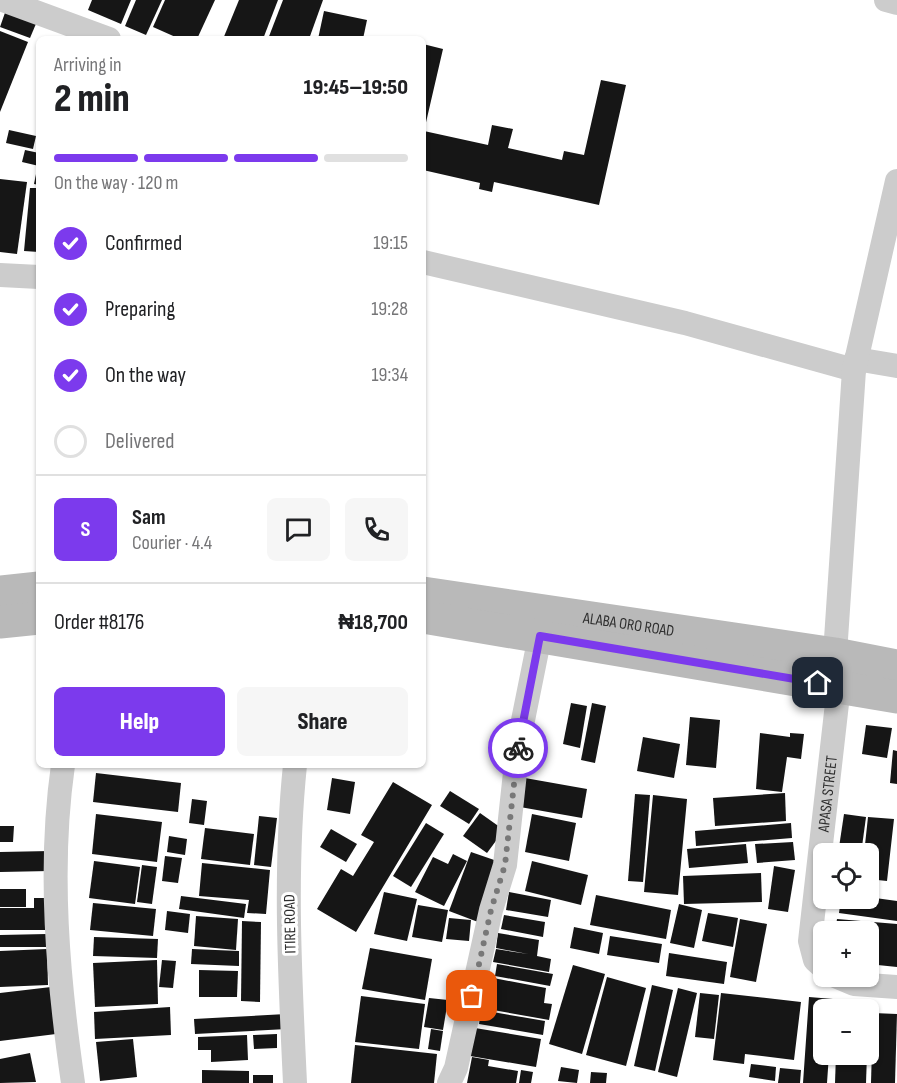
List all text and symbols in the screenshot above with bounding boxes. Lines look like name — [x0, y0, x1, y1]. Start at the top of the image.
text: Arriving in — [54, 53, 122, 77]
text: 19:45–19:50 — [303, 74, 408, 101]
text: 2 min — [54, 76, 130, 123]
text: On the way · 120 m — [54, 171, 178, 195]
icon: check — [54, 227, 87, 260]
text: Confirmed — [105, 230, 182, 257]
text: 19:15 — [373, 231, 408, 255]
icon: check — [54, 293, 87, 326]
text: Preparing — [105, 296, 175, 323]
text: 19:28 — [371, 297, 408, 321]
icon: check — [54, 359, 87, 392]
text: On the way — [105, 362, 186, 389]
text: 19:34 — [372, 363, 408, 387]
text: Delivered — [105, 428, 174, 455]
button: chat — [267, 498, 330, 561]
button: phone — [345, 498, 408, 561]
text: Sam — [132, 504, 166, 531]
text: S — [81, 516, 90, 543]
text: Courier · 4.4 — [132, 531, 212, 555]
text: Order #8176 — [54, 609, 144, 636]
text: ₦18,700 — [338, 609, 408, 636]
street label: ALABA ORO ROAD — [581, 609, 675, 641]
pin — [792, 657, 843, 708]
icon: home — [801, 666, 834, 699]
button: Help — [54, 687, 225, 756]
button: Share — [237, 687, 408, 756]
courier — [488, 718, 548, 778]
icon: bike — [502, 732, 535, 765]
street label: APASA STREET — [814, 754, 842, 834]
map controls — [813, 843, 879, 1065]
button: locate — [813, 843, 879, 909]
street label: ITIRE ROAD — [280, 894, 301, 954]
button: + — [813, 921, 879, 987]
pin — [446, 970, 497, 1021]
icon: bag — [455, 979, 488, 1012]
button: − — [813, 999, 879, 1065]

